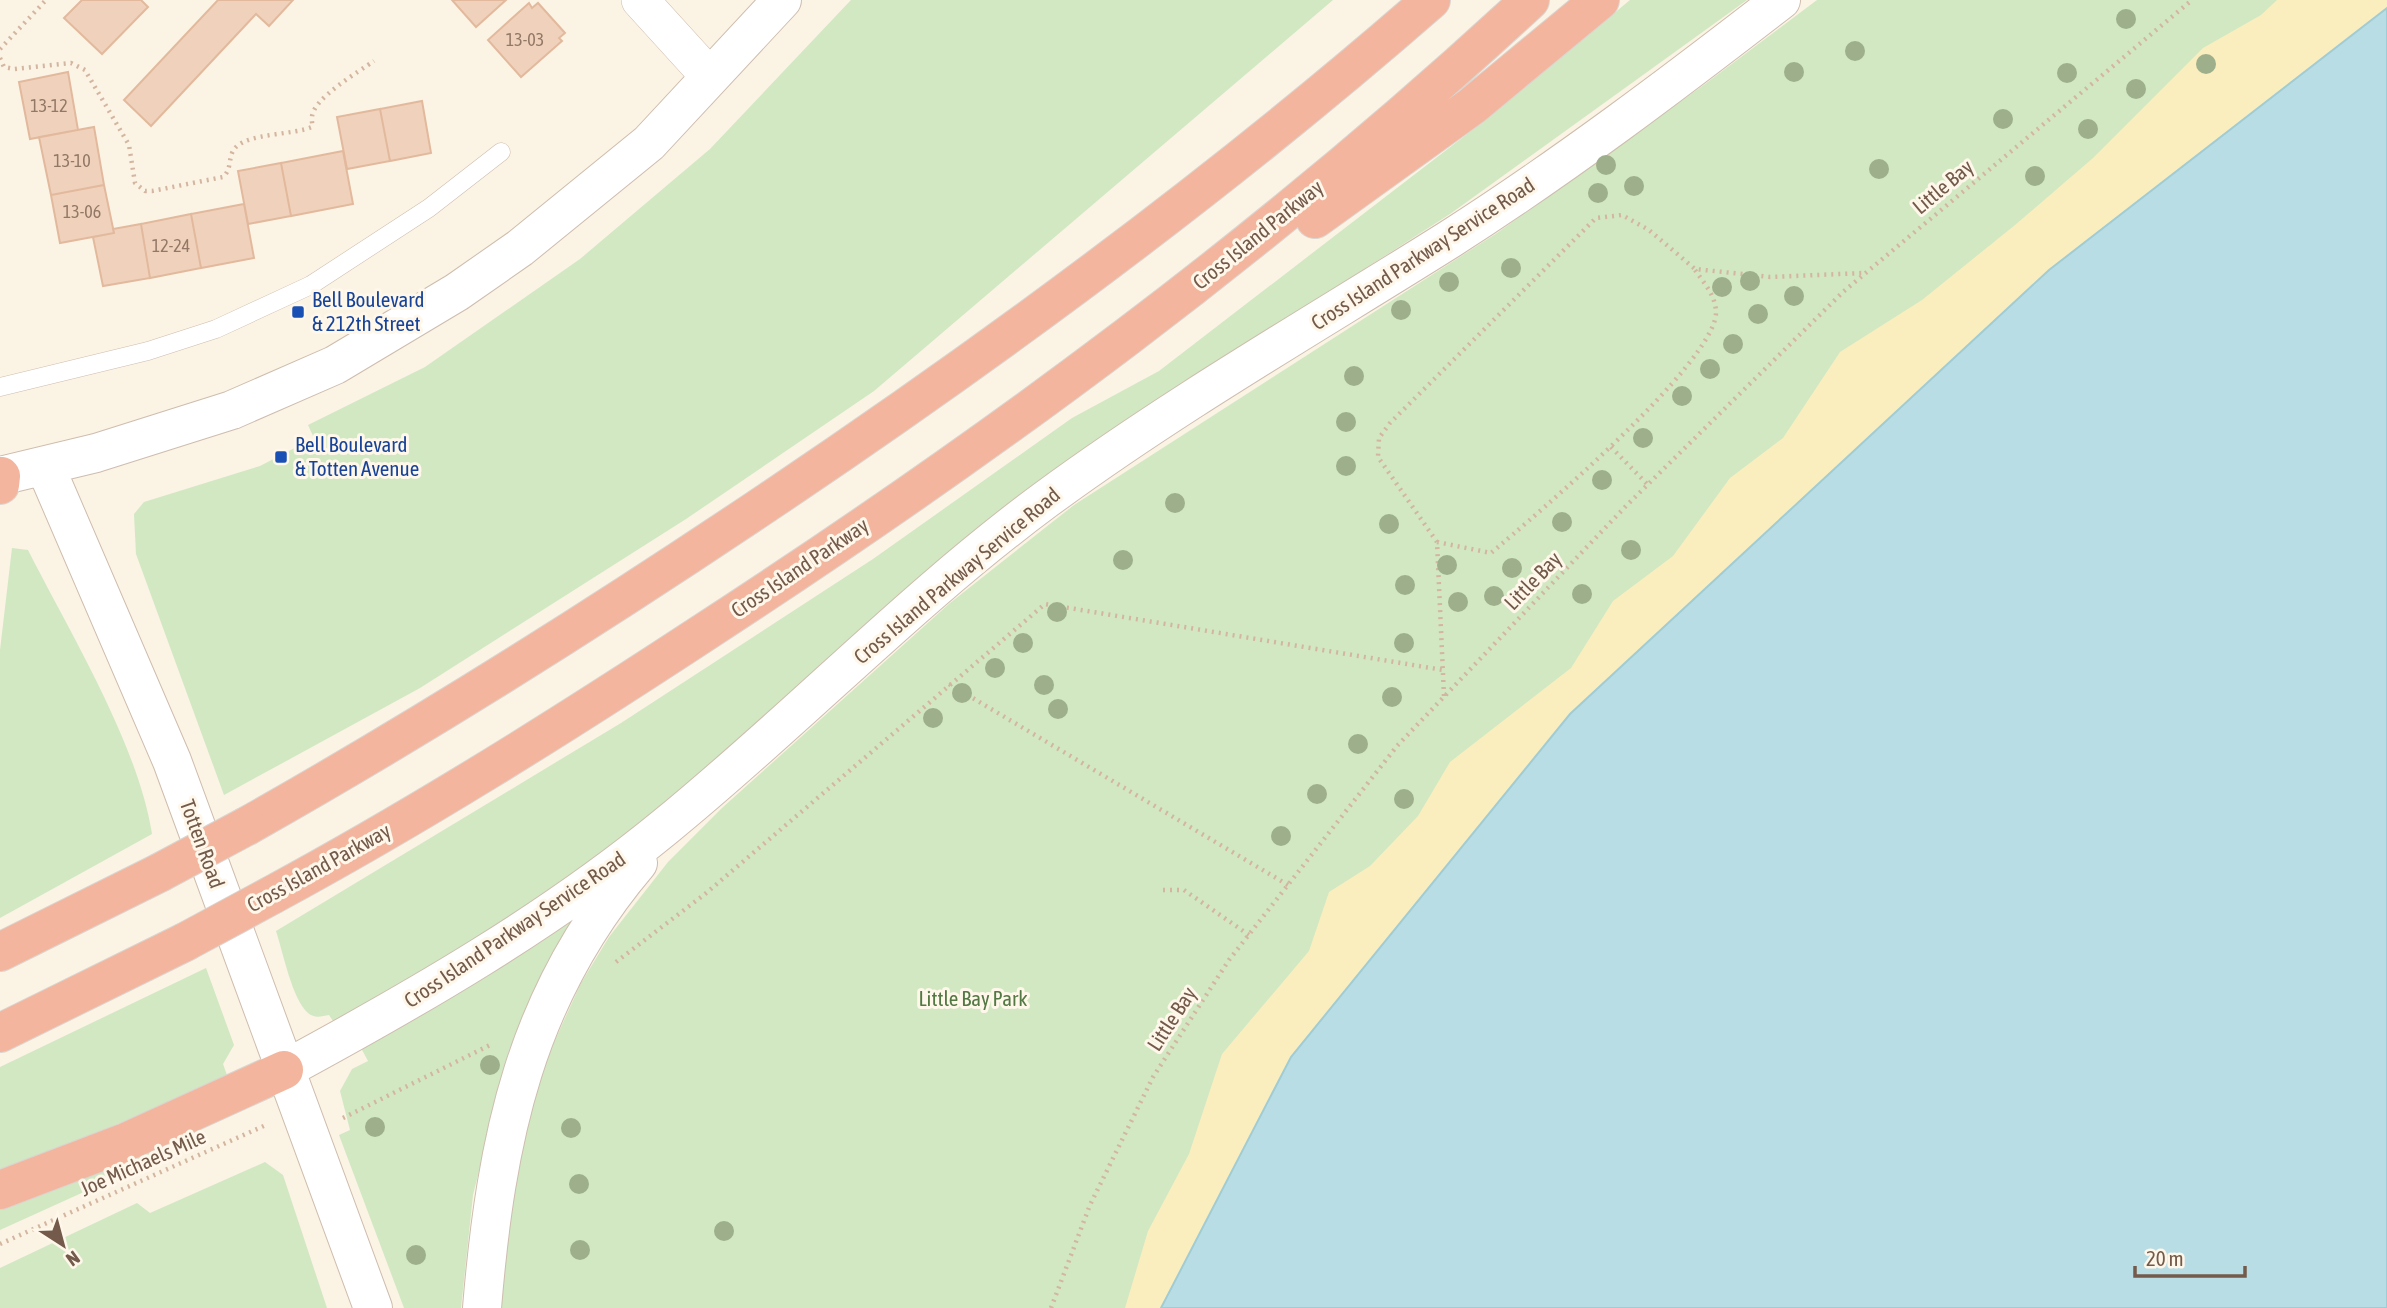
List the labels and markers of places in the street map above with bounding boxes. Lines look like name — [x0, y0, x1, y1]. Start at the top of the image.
place label: Bell Boulevard & 212th Street — [312, 287, 425, 335]
marker: Bell Boulevard & 212th Street — [290, 304, 306, 320]
place label: Bell Boulevard & Totten Avenue — [295, 432, 419, 480]
marker: Bell Boulevard & Totten Avenue — [273, 449, 289, 465]

